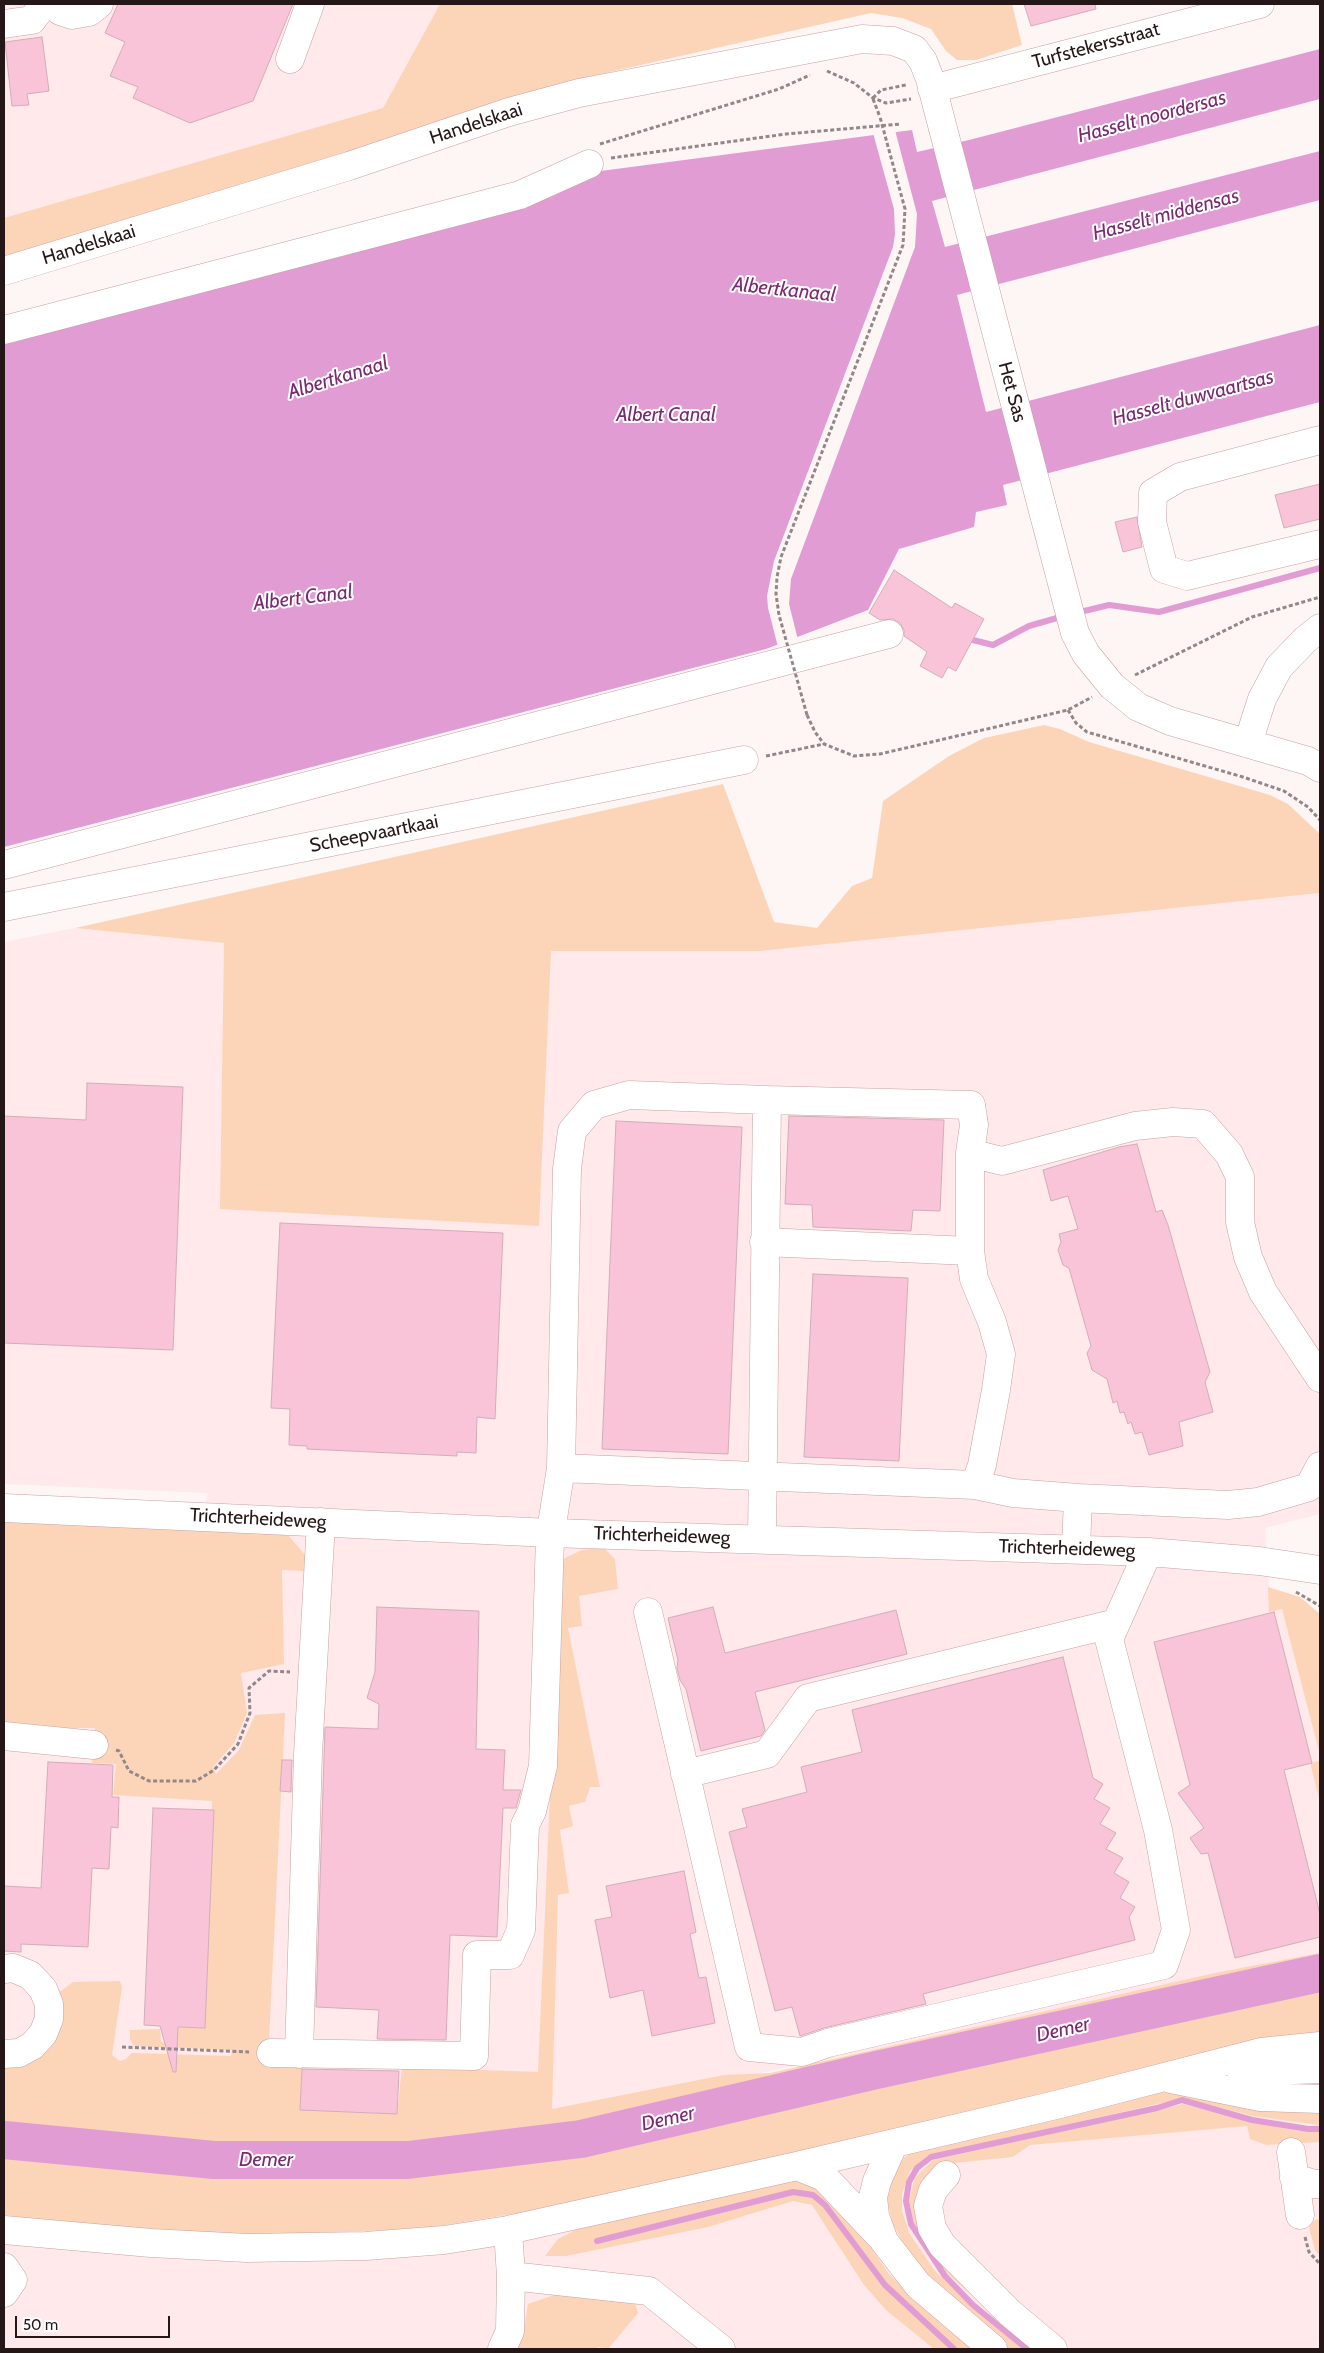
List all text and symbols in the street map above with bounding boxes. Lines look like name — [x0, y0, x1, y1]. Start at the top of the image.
street label: Turfstekersstraat — [1030, 18, 1162, 74]
water label: Hasselt noordersas — [1075, 86, 1229, 148]
street label: Handelskaai — [427, 98, 525, 150]
water label: Hasselt middensas — [1090, 184, 1242, 246]
street label: Handelskaai — [40, 220, 138, 270]
water label: Albertkanaal — [731, 273, 837, 307]
water label: Albertkanaal — [285, 351, 391, 405]
street label: Het Sas — [993, 359, 1031, 425]
water label: Hasselt duwvaartsas — [1110, 365, 1276, 431]
water label: Albert Canal — [616, 403, 716, 427]
water label: Albert Canal — [252, 580, 354, 616]
street label: Scheepvaartkaai — [308, 810, 440, 858]
street label: Trichterheideweg — [189, 1504, 327, 1534]
street label: Trichterheideweg — [593, 1522, 731, 1550]
street label: Trichterheideweg — [998, 1535, 1136, 1563]
water label: Demer — [1034, 2012, 1092, 2048]
water label: Demer — [639, 2101, 697, 2137]
water label: Demer — [239, 2148, 293, 2172]
scale bar — [18, 2306, 172, 2338]
text: 50 m — [23, 2316, 58, 2334]

